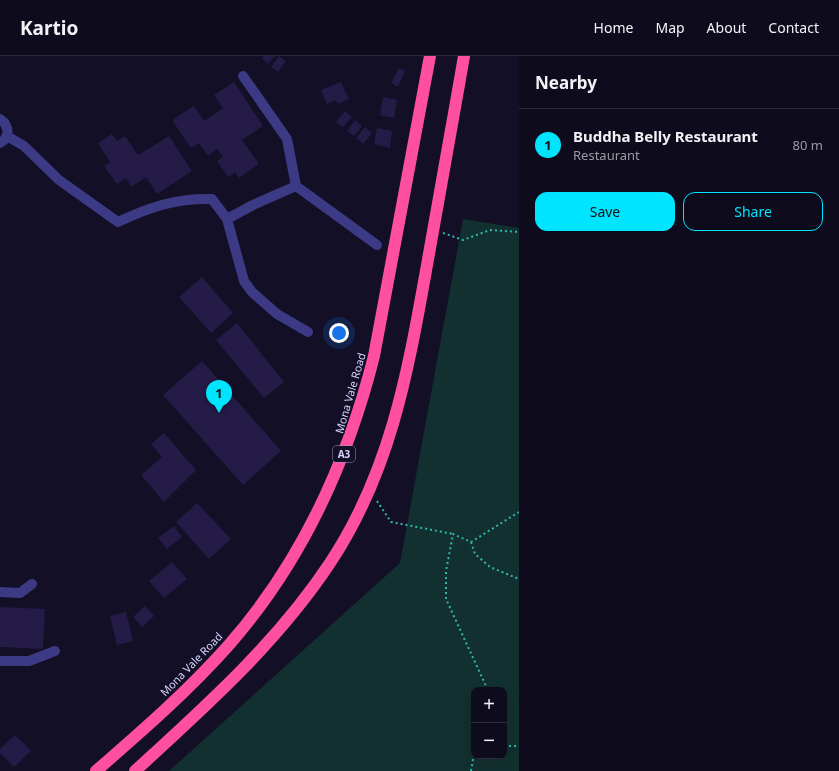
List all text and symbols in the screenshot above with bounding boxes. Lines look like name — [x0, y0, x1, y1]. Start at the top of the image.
text: Kartio — [20, 15, 78, 41]
text: Home — [594, 18, 633, 37]
text: Map — [655, 18, 685, 37]
text: About — [707, 18, 746, 37]
text: Contact — [768, 18, 819, 37]
text: Nearby — [535, 71, 597, 94]
text: Buddha Belly Restaurant — [573, 126, 758, 146]
text: 1 — [544, 136, 552, 154]
text: 80 m — [793, 136, 823, 154]
text: Restaurant — [573, 146, 640, 164]
button: Save — [535, 192, 675, 231]
button: Share — [683, 192, 823, 231]
your location — [329, 323, 349, 343]
street label: Mona Vale Road — [331, 351, 369, 435]
pin: 1 — [206, 380, 232, 413]
road number: A3 — [333, 446, 355, 462]
street label: Mona Vale Road — [157, 629, 225, 699]
map controls — [471, 687, 507, 759]
button: + — [471, 687, 507, 723]
button: − — [471, 723, 507, 759]

